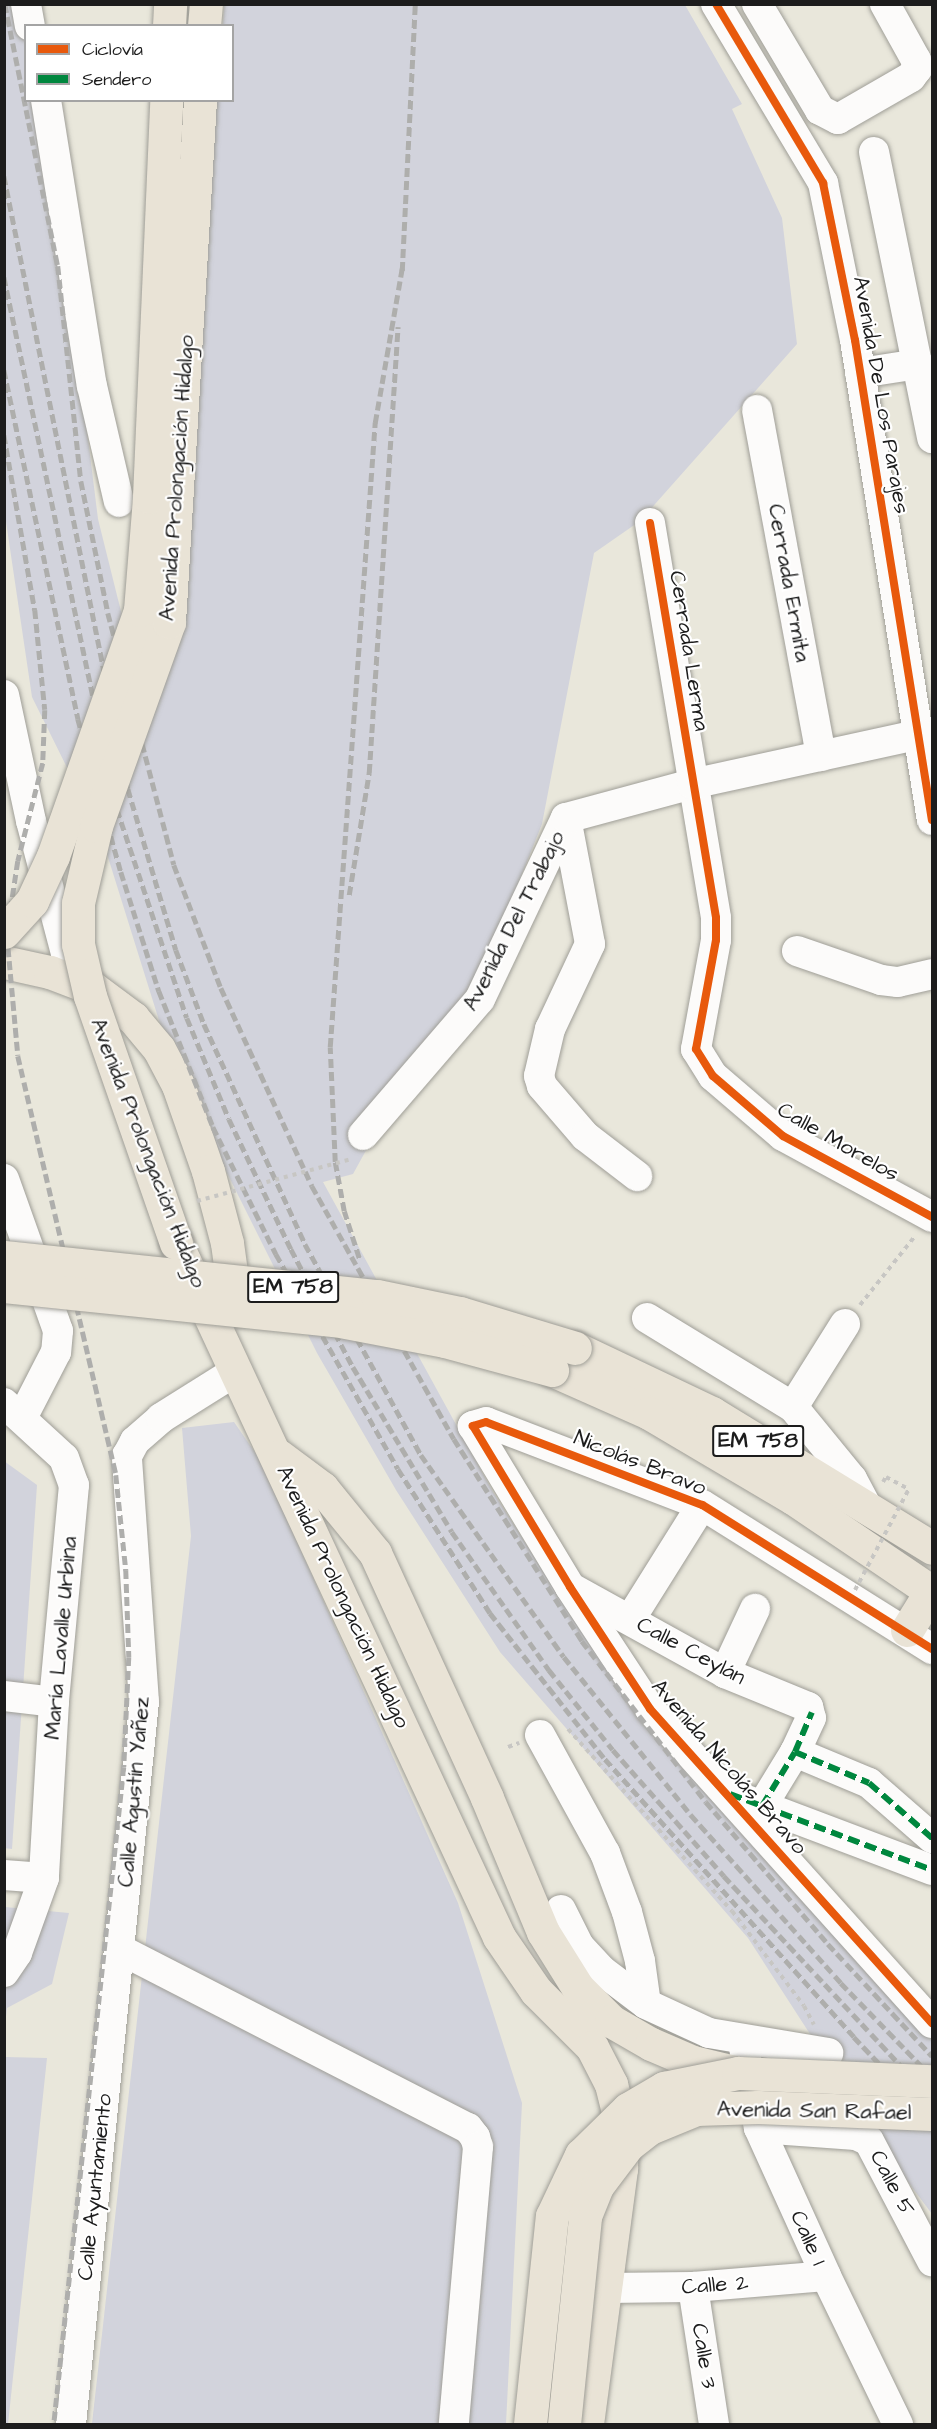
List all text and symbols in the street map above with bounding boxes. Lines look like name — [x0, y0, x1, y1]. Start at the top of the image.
legend — [24, 24, 234, 102]
text: Ciclovía — [82, 37, 143, 62]
text: Sendero — [82, 67, 151, 92]
street label: Avenida De Los Parajes — [847, 274, 915, 516]
street label: Avenida Prolongación Hidalgo — [154, 334, 200, 622]
street label: Cerrada Ermita — [762, 502, 816, 664]
street label: Cerrada Lerma — [663, 569, 715, 733]
street label: Avenida Del Trabajo — [457, 827, 571, 1015]
street label: Avenida Prolongación Hidalgo — [84, 1014, 212, 1292]
street label: Calle Morelos — [773, 1097, 903, 1187]
road number: EM 758 — [246, 1269, 340, 1305]
road number: EM 758 — [712, 1423, 804, 1459]
street label: Nicolás Bravo — [570, 1424, 710, 1502]
street label: Avenida Prolongación Hidalgo — [270, 1462, 416, 1732]
street label: María Lavalle Urbina — [39, 1535, 83, 1741]
street label: Calle Ceylán — [632, 1611, 750, 1691]
street label: Avenida Nicolás Bravo — [646, 1674, 812, 1860]
street label: Calle Agustín Yañez — [113, 1696, 155, 1888]
street label: Calle Ayuntamiento — [72, 2092, 118, 2282]
street label: Avenida San Rafael — [716, 2096, 912, 2126]
street label: Calle 5 — [864, 2146, 920, 2220]
street label: Calle 1 — [784, 2206, 832, 2270]
street label: Calle 2 — [681, 2269, 749, 2301]
street label: Calle 3 — [686, 2322, 722, 2390]

